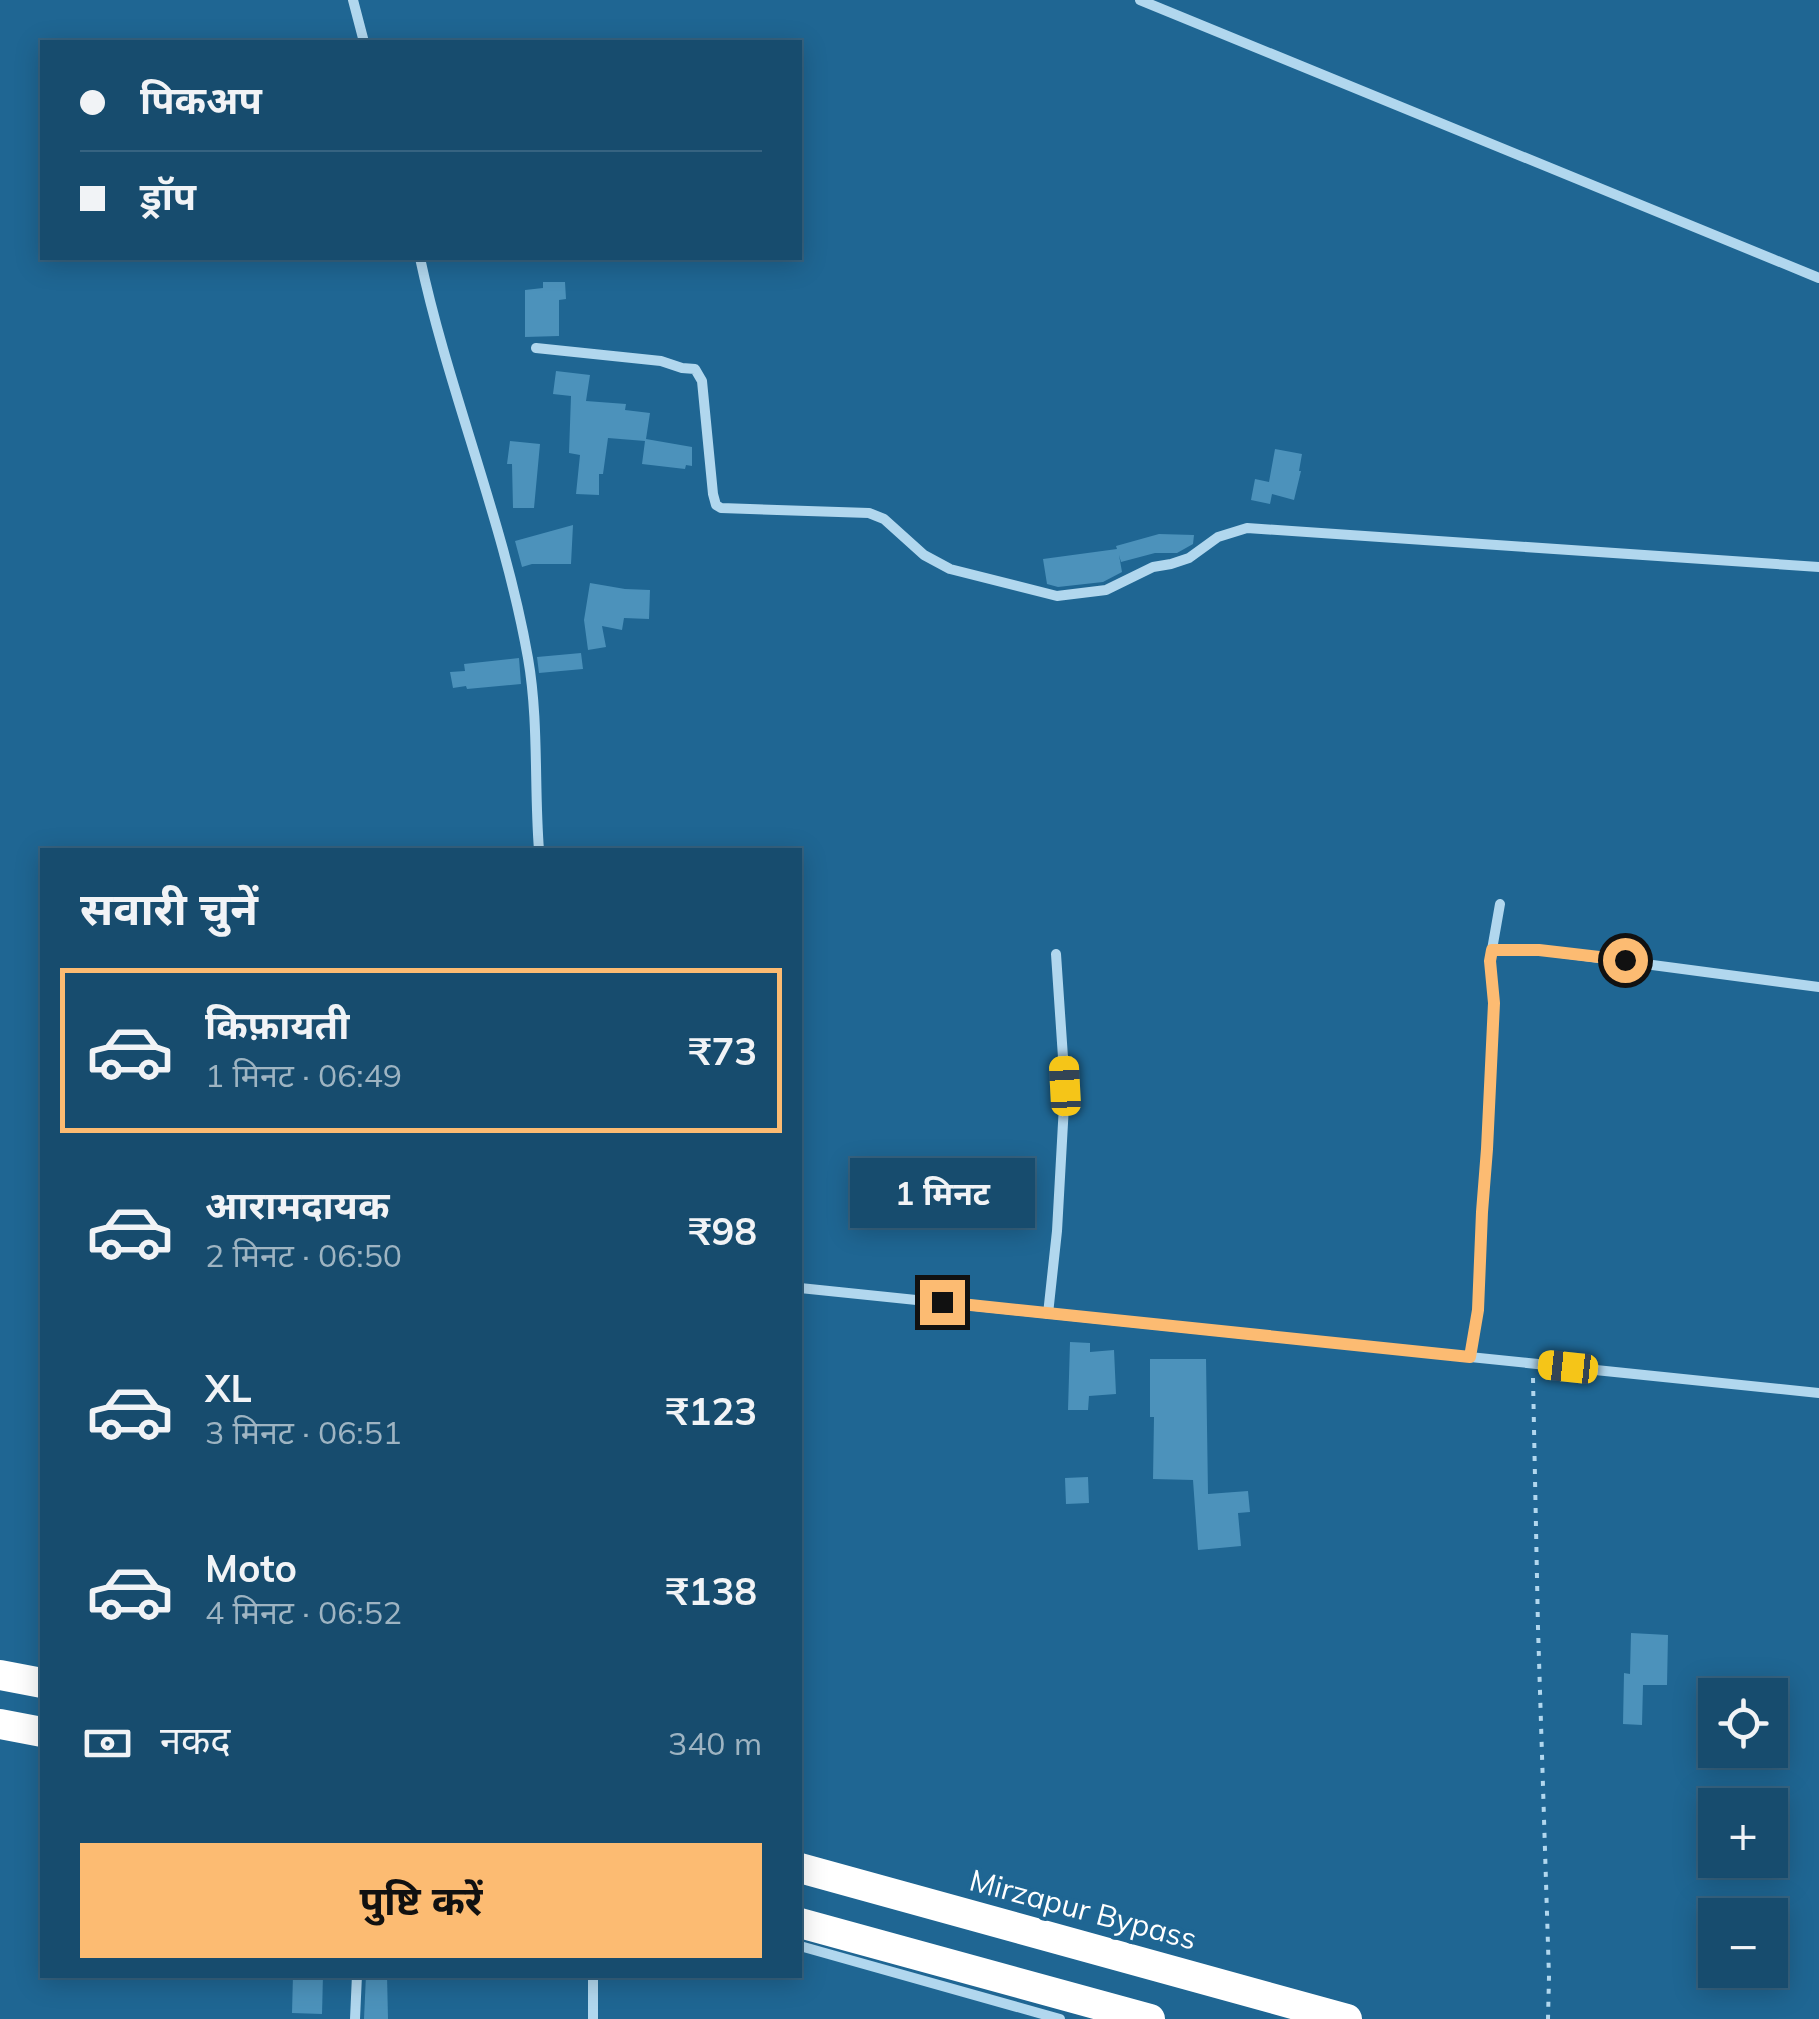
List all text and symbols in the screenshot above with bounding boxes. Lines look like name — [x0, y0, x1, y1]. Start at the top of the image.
text: पिकअप — [140, 76, 262, 124]
text: ड्रॉप — [140, 172, 196, 220]
text: सवारी चुनें — [80, 880, 258, 936]
route start — [1603, 938, 1648, 983]
text: किफ़ायती — [205, 1001, 349, 1049]
icon: car — [85, 1006, 175, 1096]
text: ₹73 — [689, 1027, 757, 1075]
text: 1 मिनट · 06:49 — [205, 1055, 402, 1095]
car — [1048, 1055, 1082, 1117]
callout: 1 मिनट — [850, 1157, 1034, 1227]
text: 1 मिनट — [895, 1173, 990, 1213]
text: आरामदायक — [205, 1181, 389, 1229]
icon: car — [85, 1186, 175, 1276]
text: ₹98 — [689, 1207, 757, 1255]
text: 2 मिनट · 06:50 — [205, 1235, 402, 1275]
route end — [920, 1280, 965, 1325]
car — [1537, 1349, 1599, 1385]
text: XL — [205, 1364, 252, 1412]
icon: car — [85, 1366, 175, 1456]
text: ₹123 — [666, 1387, 757, 1435]
text: 3 मिनट · 06:51 — [205, 1412, 402, 1452]
text: Moto — [205, 1544, 297, 1592]
icon: car — [85, 1546, 175, 1636]
text: ₹138 — [666, 1567, 757, 1615]
text: 4 मिनट · 06:52 — [205, 1592, 402, 1632]
map controls — [1698, 1678, 1788, 1988]
button: locate — [1698, 1678, 1788, 1768]
icon: cash — [80, 1716, 135, 1771]
text: नकद — [160, 1716, 230, 1764]
text: 340 m — [668, 1723, 762, 1763]
button: + — [1698, 1788, 1788, 1878]
button: पुष्टि करें — [80, 1843, 762, 1958]
street label: Mirzapur Bypass — [966, 1860, 1201, 1958]
button: − — [1698, 1898, 1788, 1988]

